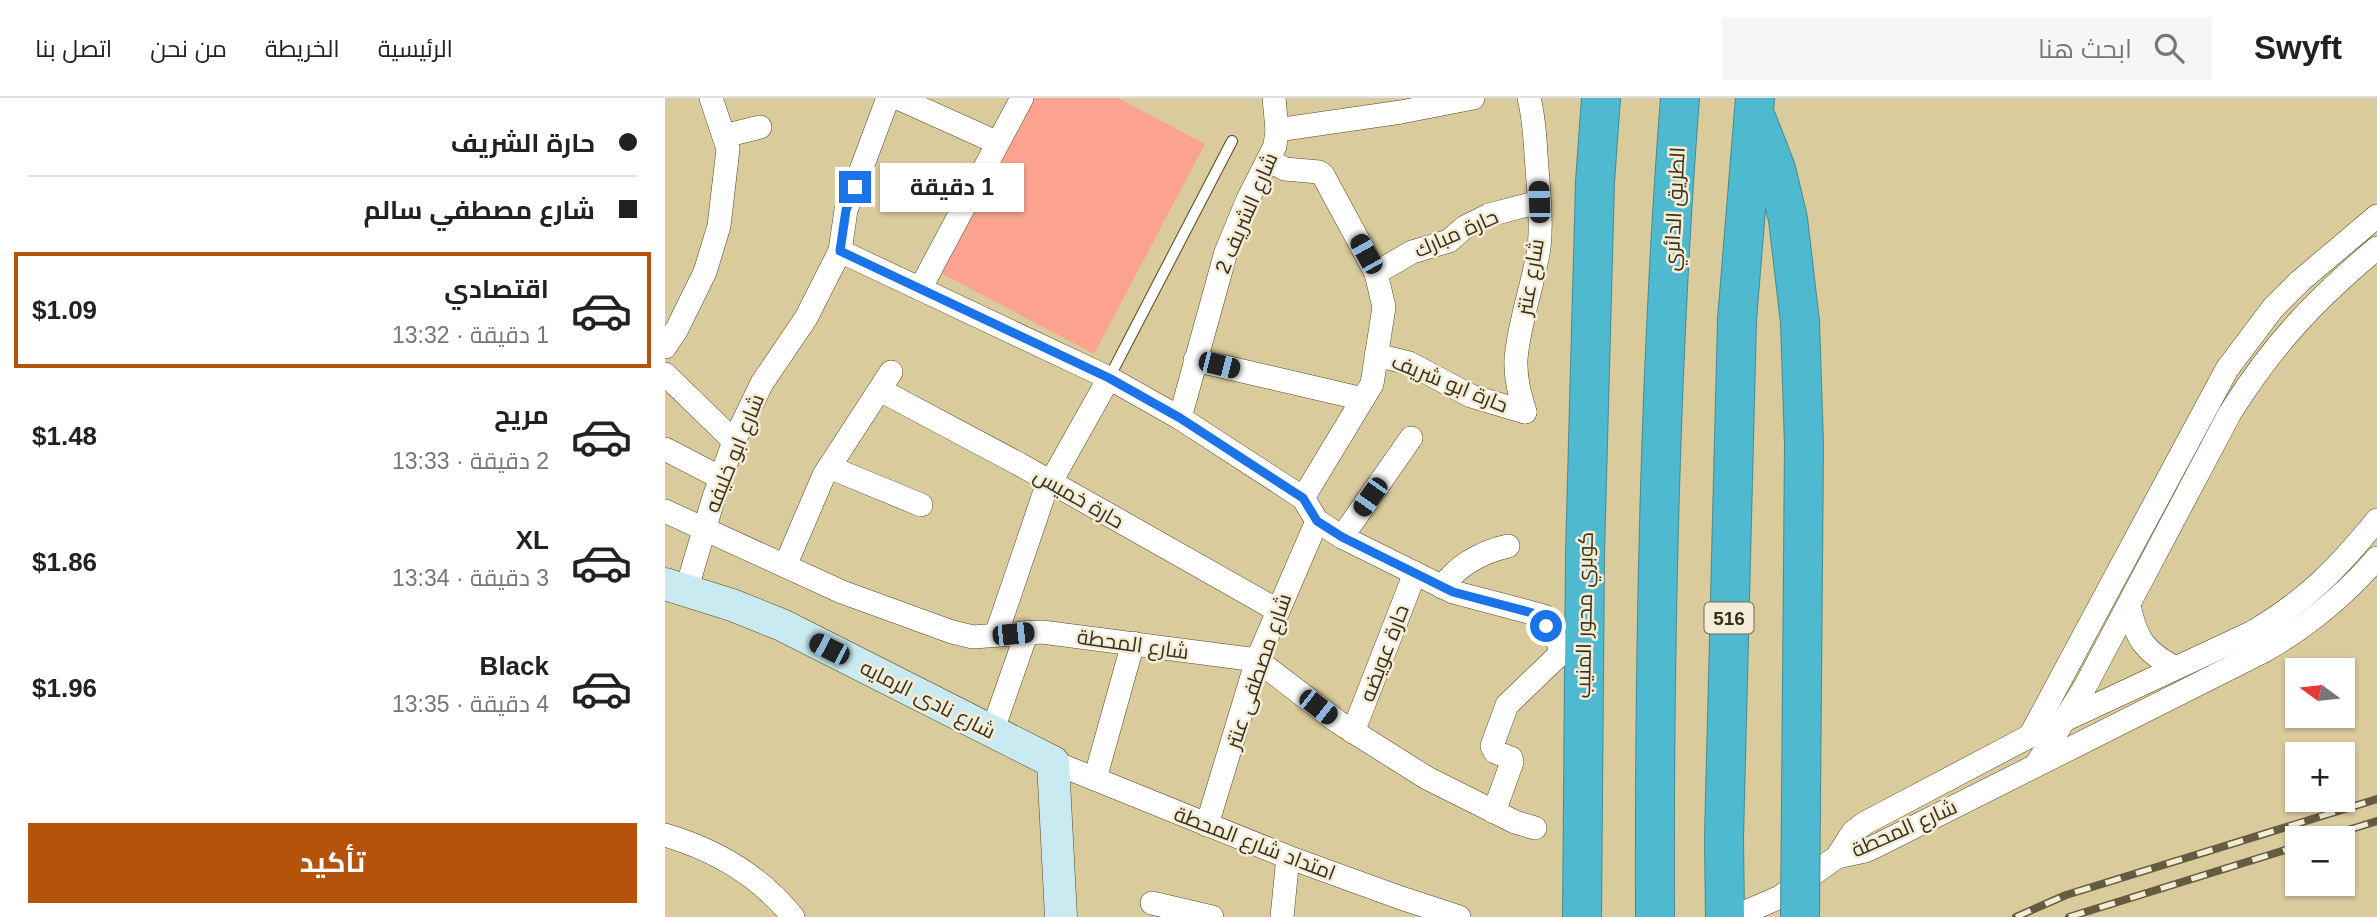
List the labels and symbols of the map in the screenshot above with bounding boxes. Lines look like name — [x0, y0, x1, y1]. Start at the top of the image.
street label: الطريق الدائري — [1659, 146, 1694, 272]
street label: شارع الشريف 2 — [1210, 149, 1285, 278]
callout: 1 دقيقة — [879, 162, 1023, 212]
route end — [839, 171, 871, 203]
car — [1528, 181, 1551, 223]
street label: حارة مبارك — [1411, 204, 1502, 263]
car — [1347, 231, 1386, 277]
street label: شارع عنتر — [1512, 237, 1551, 319]
street label: حارة ابو شريف — [1388, 349, 1512, 418]
car — [1197, 350, 1242, 380]
street label: شارع ابو خليفه — [700, 390, 771, 517]
street label: حارة خميس — [1029, 463, 1128, 535]
car — [1350, 474, 1391, 520]
street label: كوبري محور المنيب — [1571, 532, 1602, 699]
street label: شارع مصطفى عنتر — [1220, 590, 1298, 754]
street label: حارة عويضه — [1355, 601, 1414, 705]
road number: 516 — [1705, 603, 1753, 634]
route start — [1530, 610, 1562, 642]
car — [992, 621, 1035, 647]
street label: شارع المحطة — [1075, 625, 1190, 666]
car — [806, 630, 853, 668]
street label: شارع نادى الرمايه — [855, 655, 999, 746]
north arrow — [2285, 658, 2355, 728]
car — [1295, 686, 1342, 728]
street label: شارع المحطة — [1848, 795, 1961, 864]
street label: امتداد شارع المحطة — [1170, 802, 1339, 887]

